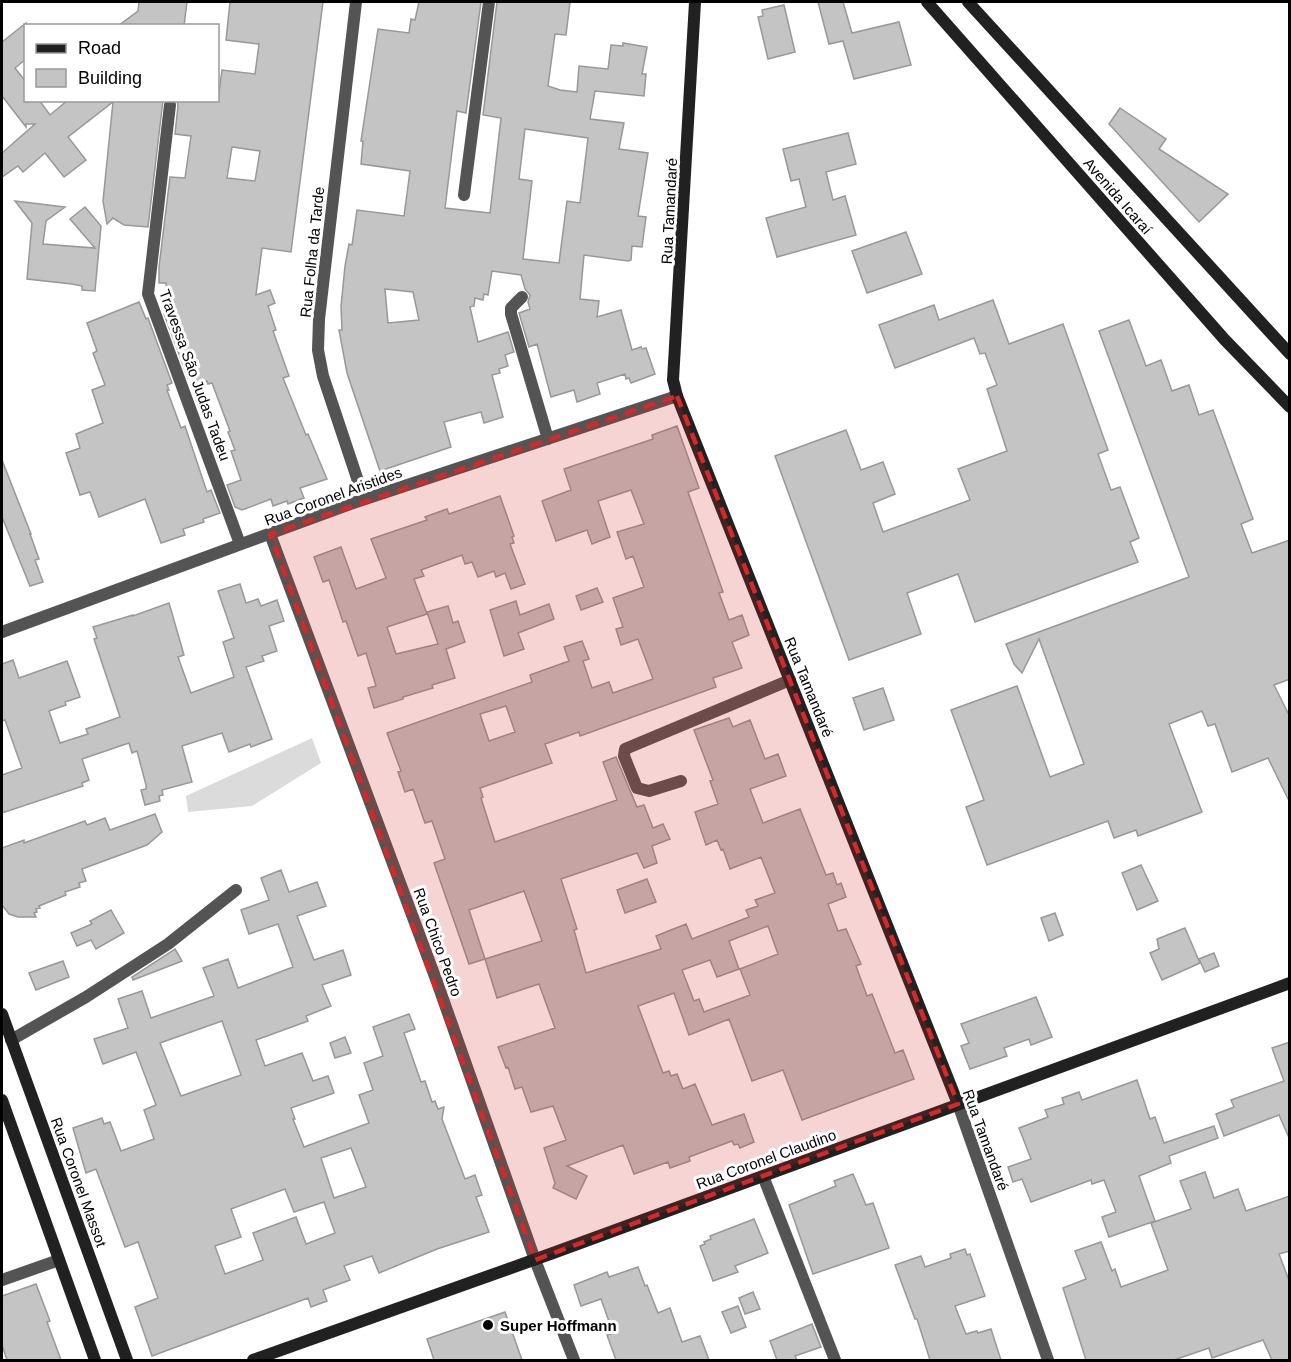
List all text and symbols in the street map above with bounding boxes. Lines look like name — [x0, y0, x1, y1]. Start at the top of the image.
legend — [24, 24, 219, 102]
text: Road — [78, 38, 121, 58]
text: Building — [78, 68, 142, 88]
street label: Avenida Icaraí — [1080, 154, 1156, 238]
street label: Rua Tamandaré — [658, 157, 680, 265]
street label: Rua Folha da Tarde — [297, 186, 327, 318]
street label: Travessa São Judas Tadeu — [156, 287, 234, 463]
street label: Rua Coronel Aristides — [262, 463, 404, 529]
street label: Rua Tamandaré — [781, 634, 837, 740]
street label: Rua Chico Pedro — [410, 885, 466, 999]
street label: Rua Tamandaré — [960, 1087, 1012, 1193]
street label: Rua Coronel Massot — [48, 1115, 111, 1250]
street label: Rua Coronel Claudino — [694, 1126, 838, 1192]
place label: Super Hoffmann — [500, 1317, 617, 1334]
marker: Super Hoffmann — [481, 1318, 495, 1332]

